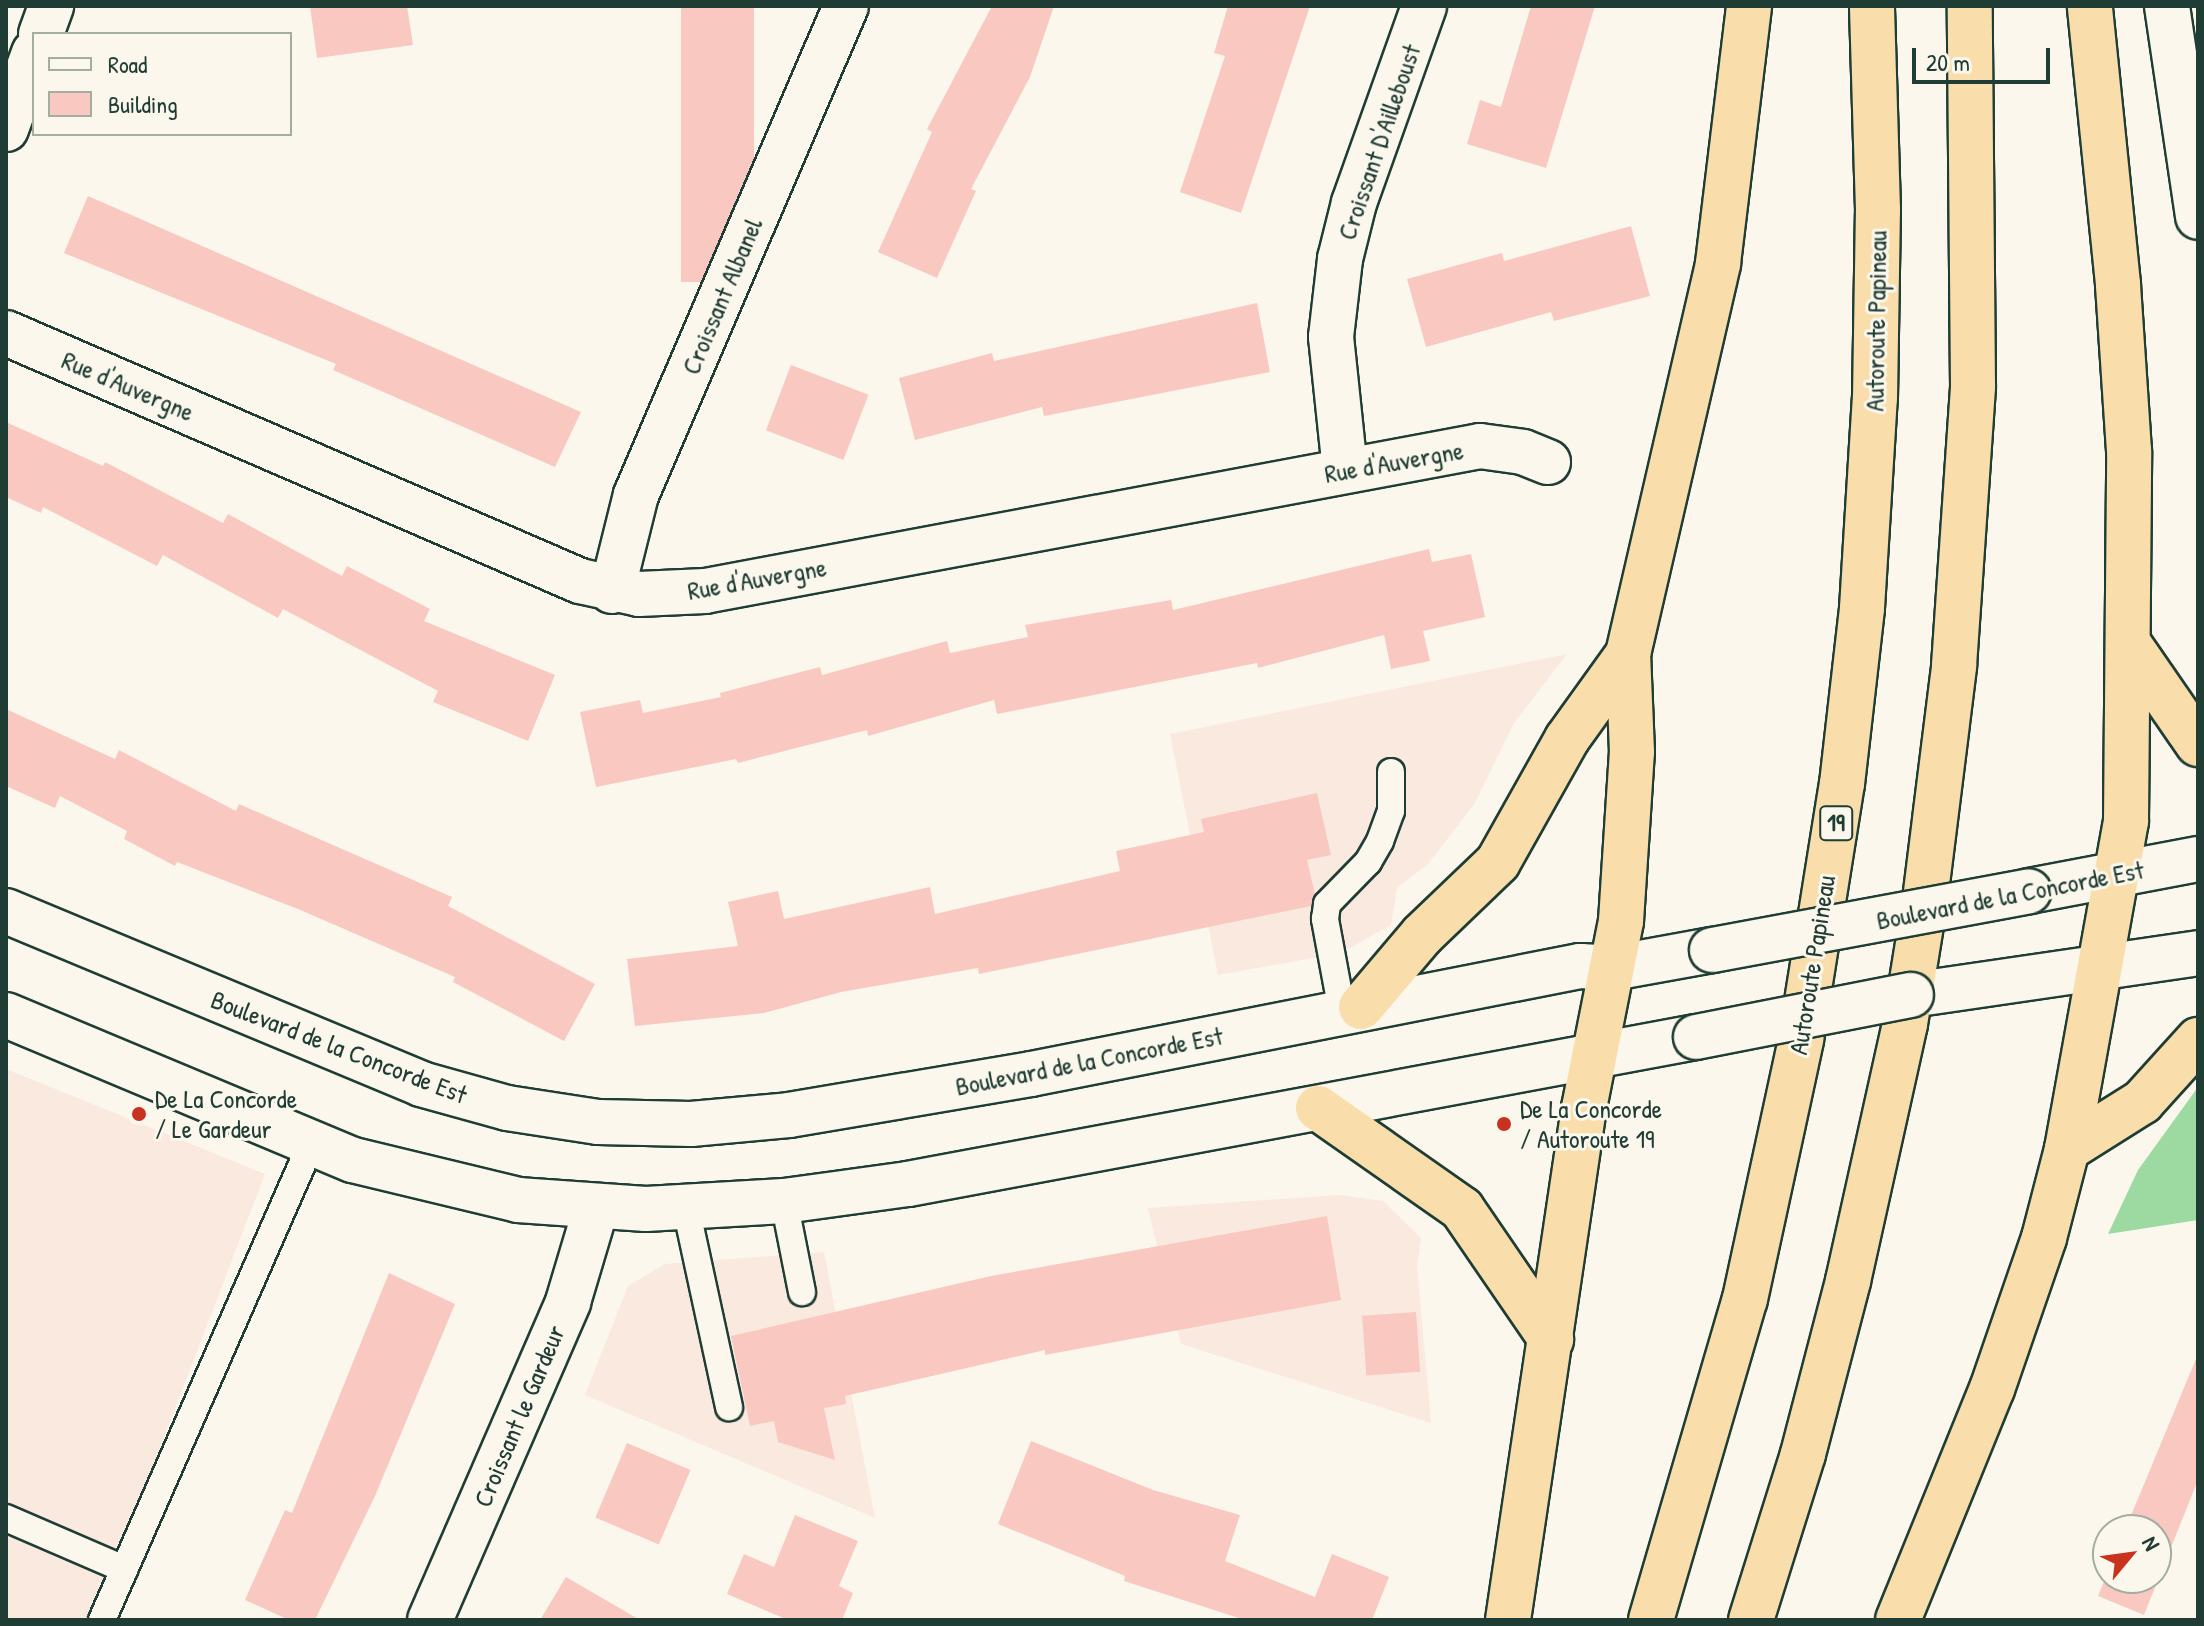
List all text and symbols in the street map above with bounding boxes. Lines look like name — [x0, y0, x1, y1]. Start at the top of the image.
legend — [32, 32, 292, 136]
scale bar — [1916, 32, 2054, 82]
street label: Croissant D'Ailleboust — [1331, 40, 1427, 244]
text: 20 m — [1926, 46, 1970, 78]
text: Road — [108, 48, 147, 80]
text: Building — [108, 88, 178, 120]
street label: Croissant Albanel — [675, 213, 769, 379]
street label: Autoroute Papineau — [1859, 230, 1893, 412]
street label: Rue d'Auvergne — [57, 344, 199, 428]
street label: Rue d'Auvergne — [1322, 434, 1466, 490]
street label: Rue d'Auvergne — [685, 551, 829, 607]
road number: 19 — [1818, 803, 1854, 843]
street label: Boulevard de la Concorde Est — [1874, 854, 2146, 936]
street label: Autoroute Papineau — [1782, 873, 1842, 1057]
street label: Boulevard de la Concorde Est — [207, 984, 471, 1110]
street label: Boulevard de la Concorde Est — [953, 1020, 1225, 1102]
place label: De La Concorde / Le Gardeur — [155, 1083, 297, 1144]
place label: De La Concorde / Autoroute 19 — [1520, 1093, 1662, 1154]
marker: De La Concorde / Le Gardeur — [130, 1105, 148, 1123]
marker: De La Concorde / Autoroute 19 — [1495, 1115, 1513, 1133]
street label: Croissant le Gardeur — [467, 1320, 571, 1512]
north arrow — [2092, 1514, 2172, 1594]
text: N — [2135, 1531, 2167, 1556]

